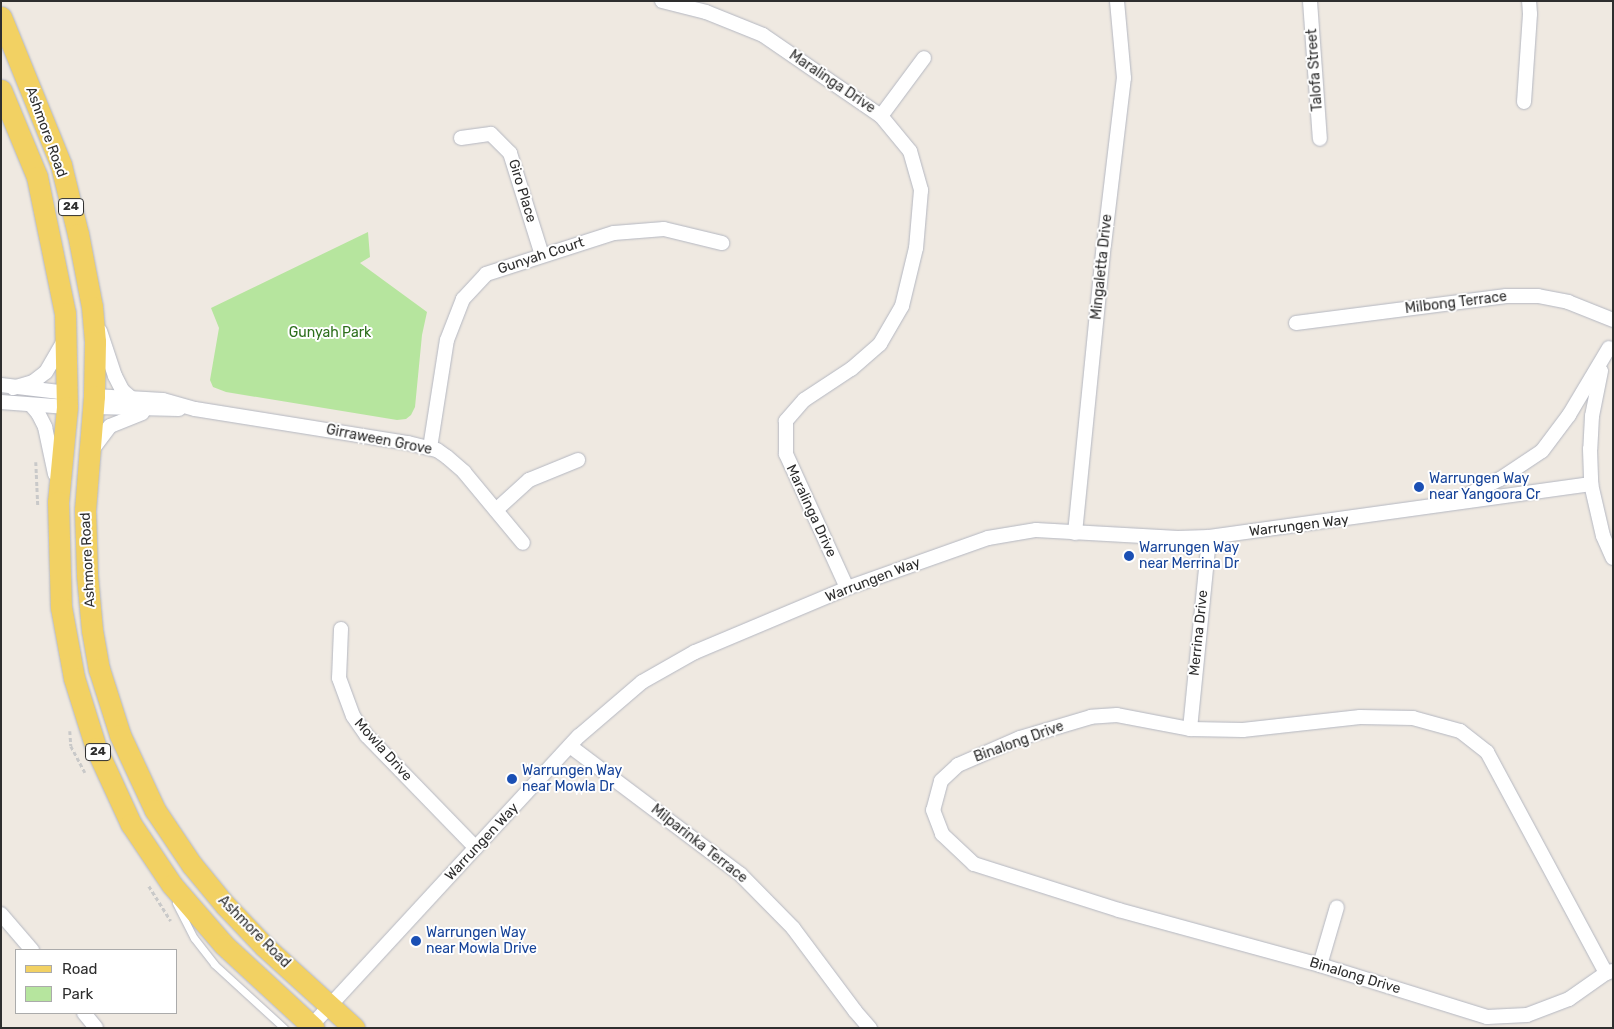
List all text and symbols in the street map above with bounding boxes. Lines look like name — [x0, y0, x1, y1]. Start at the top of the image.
street label: Talofa Street — [1304, 28, 1326, 112]
street label: Maralinga Drive — [786, 47, 878, 117]
street label: Ashmore Road — [22, 84, 70, 180]
street label: Giro Place — [504, 157, 540, 225]
road number: 24 — [57, 198, 85, 216]
street label: Mingaletta Drive — [1088, 213, 1116, 321]
street label: Gunyah Court — [496, 234, 586, 278]
street label: Milbong Terrace — [1404, 288, 1508, 318]
park label: Gunyah Park — [289, 325, 371, 341]
street label: Girraween Grove — [325, 421, 433, 459]
street label: Maralinga Drive — [782, 462, 840, 560]
place label: Warrungen Way near Yangoora Cr — [1429, 471, 1541, 504]
marker: Warrungen Way near Yangoora Cr — [1413, 481, 1425, 493]
street label: Ashmore Road — [77, 512, 99, 608]
street label: Warrungen Way — [1248, 512, 1350, 540]
place label: Warrungen Way near Merrina Dr — [1139, 540, 1239, 572]
marker: Warrungen Way near Merrina Dr — [1123, 550, 1135, 562]
street label: Warrungen Way — [823, 554, 923, 606]
street label: Merrina Drive — [1186, 589, 1212, 677]
street label: Mowla Drive — [351, 715, 415, 785]
street label: Binalong Drive — [972, 718, 1066, 766]
road number: 24 — [84, 742, 112, 762]
place label: Warrungen Way near Mowla Dr — [522, 763, 622, 796]
marker: Warrungen Way near Mowla Dr — [506, 773, 518, 785]
street label: Warrungen Way — [442, 800, 522, 884]
street label: Milparinka Terrace — [647, 801, 751, 887]
street label: Ashmore Road — [214, 892, 294, 972]
place label: Warrungen Way near Mowla Drive — [426, 925, 537, 958]
marker: Warrungen Way near Mowla Drive — [410, 935, 422, 947]
legend — [15, 949, 178, 1014]
street label: Binalong Drive — [1307, 954, 1403, 998]
text: Road — [62, 960, 98, 978]
text: Park — [62, 985, 93, 1003]

